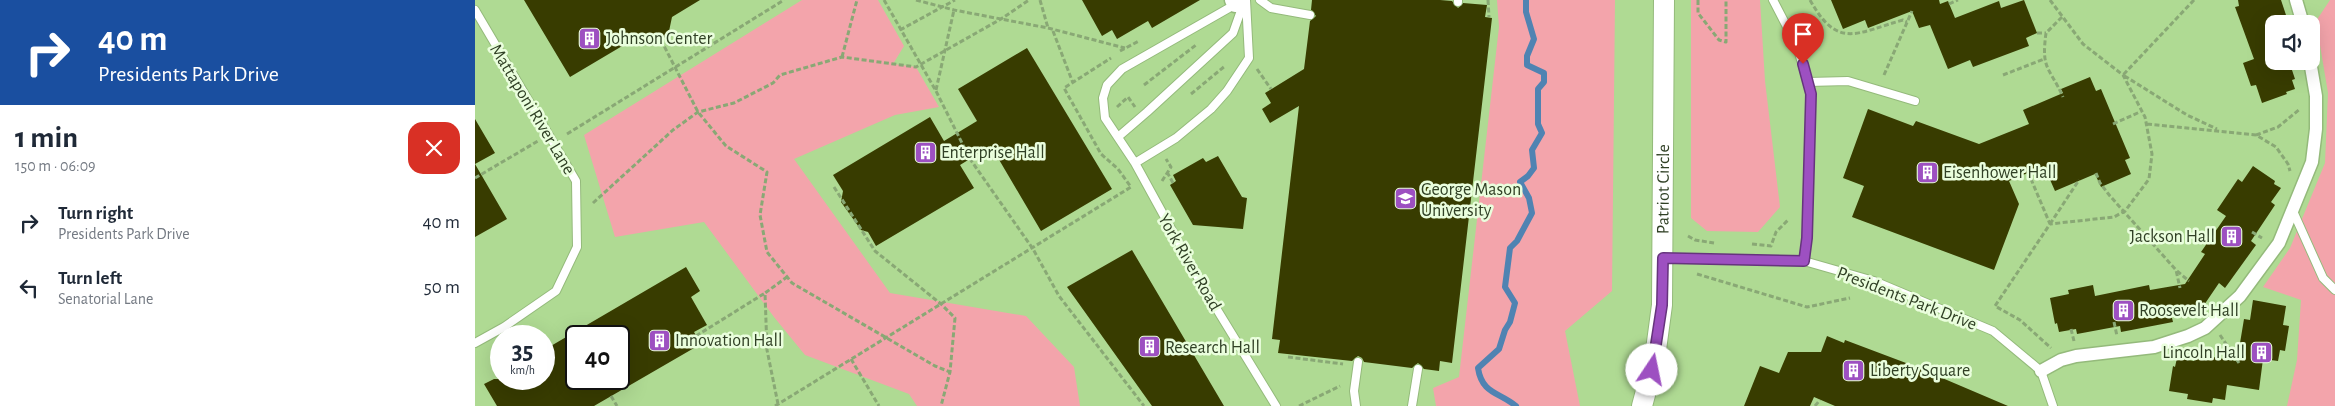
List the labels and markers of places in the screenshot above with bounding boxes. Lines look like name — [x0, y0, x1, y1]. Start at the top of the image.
pin — [1782, 13, 1824, 64]
building icon: Johnson Center — [578, 26, 602, 50]
place label: Johnson Center — [606, 30, 712, 48]
building icon: Enterprise Hall — [913, 140, 937, 164]
place label: Enterprise Hall — [941, 144, 1045, 162]
building icon: Eisenhower Hall — [1915, 160, 1939, 184]
place label: Eisenhower Hall — [1943, 164, 2056, 182]
place label: George Mason University — [1421, 181, 1521, 220]
school or university icon: George Mason University — [1393, 187, 1417, 211]
building icon: Jackson Hall — [2219, 224, 2243, 248]
place label: Jackson Hall — [2130, 228, 2215, 246]
building icon: Roosevelt Hall — [2111, 298, 2135, 322]
place label: Roosevelt Hall — [2139, 302, 2239, 320]
building icon: Innovation Hall — [647, 328, 671, 352]
place label: Innovation Hall — [675, 332, 782, 350]
building icon: Research Hall — [1137, 335, 1161, 359]
place label: Research Hall — [1165, 339, 1260, 357]
building icon: Lincoln Hall — [2249, 340, 2273, 364]
place label: Lincoln Hall — [2162, 344, 2245, 362]
building icon: Liberty Square — [1842, 358, 1866, 382]
place label: Liberty Square — [1870, 362, 1970, 380]

